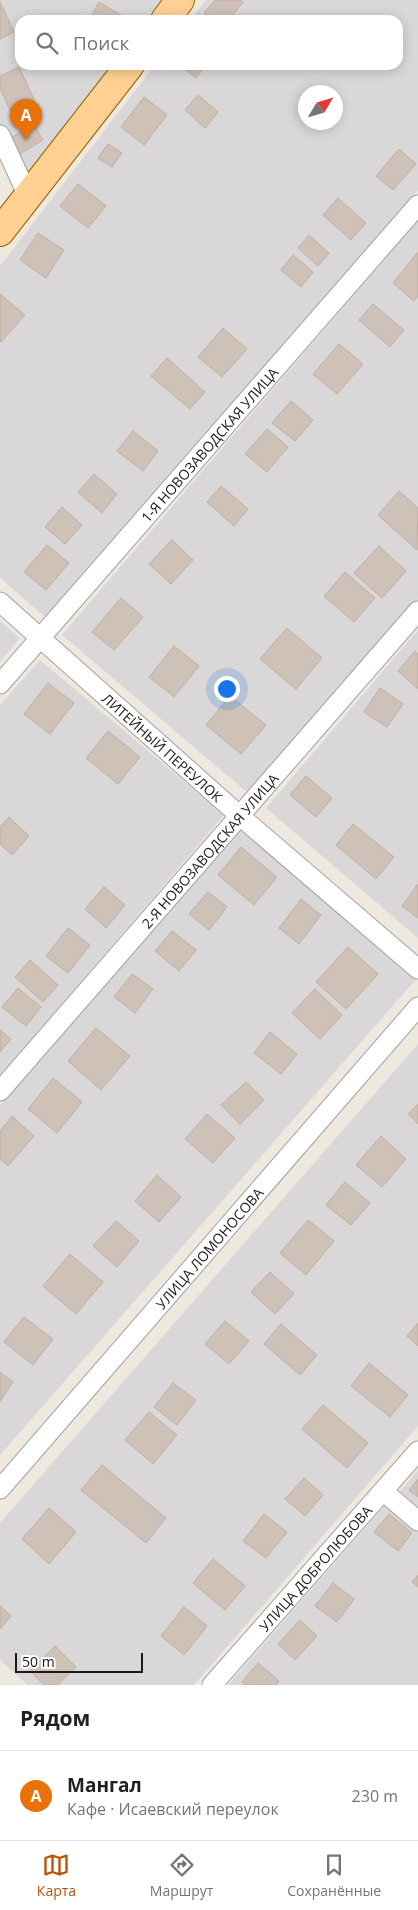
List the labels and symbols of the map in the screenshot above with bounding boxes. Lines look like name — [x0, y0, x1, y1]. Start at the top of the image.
north arrow — [298, 85, 343, 130]
pin: A — [10, 99, 42, 140]
street label: 1-Я НОВОЗАВОДСКАЯ УЛИЦА — [136, 363, 282, 526]
your location — [214, 676, 240, 702]
street label: ЛИТЕЙНЫЙ ПЕРЕУЛОК — [98, 688, 227, 806]
street label: 2-Я НОВОЗАВОДСКАЯ УЛИЦА — [137, 769, 282, 932]
street label: УЛИЦА ЛОМОНОСОВА — [151, 1183, 267, 1313]
street label: УЛИЦА ДОБРОЛЮБОВА — [254, 1501, 376, 1635]
scale bar — [15, 1650, 142, 1673]

